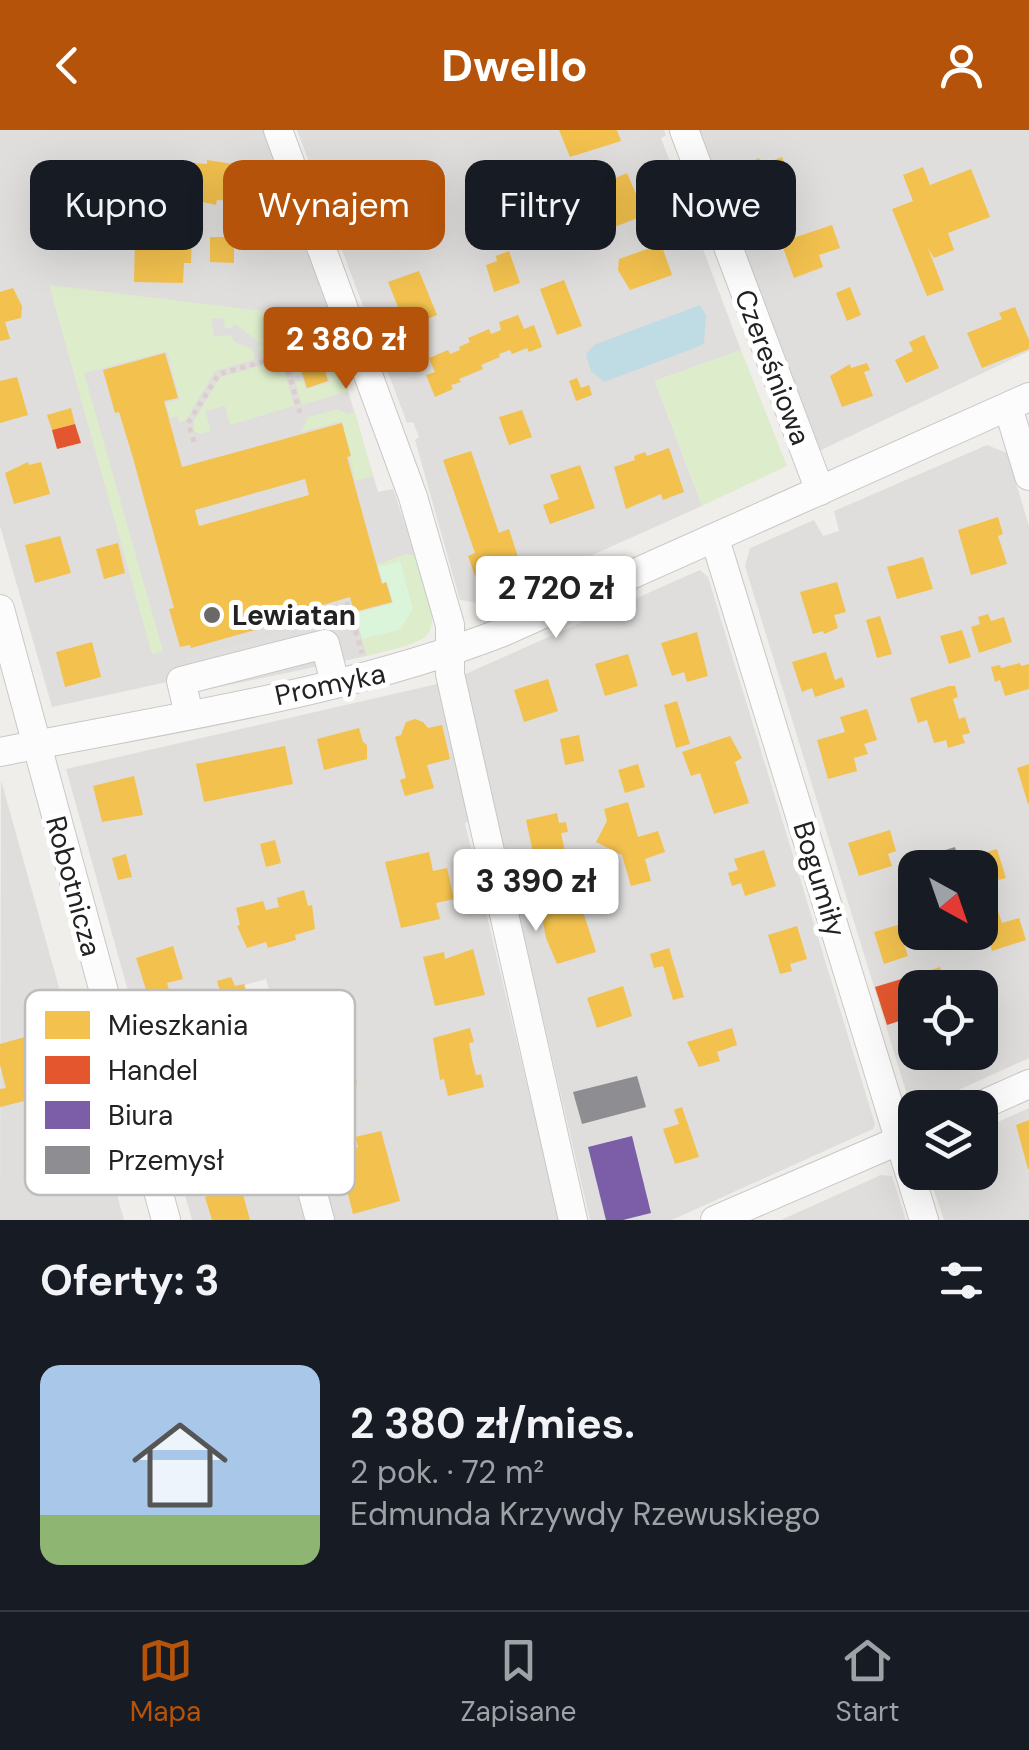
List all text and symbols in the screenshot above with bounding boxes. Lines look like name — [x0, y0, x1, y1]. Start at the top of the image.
text: Dwello — [441, 36, 588, 95]
icon: back — [40, 38, 95, 93]
icon: person — [934, 38, 989, 93]
chip: Kupno — [30, 160, 203, 250]
chip: Wynajem — [223, 160, 445, 250]
chip: Filtry — [465, 160, 616, 250]
chip: Nowe — [636, 160, 796, 250]
street label: Czereśniowa — [726, 284, 819, 450]
pin: 2 380 zł — [243, 307, 449, 392]
text: 2 380 zł — [286, 318, 406, 360]
pin: 2 720 zł — [453, 556, 659, 641]
text: 2 720 zł — [498, 567, 614, 609]
place label: Lewiatan — [232, 597, 356, 634]
marker: Lewiatan — [201, 604, 223, 626]
street label: Promyka — [271, 655, 389, 714]
street label: Robotnicza — [37, 812, 110, 960]
street label: Bogumiły — [784, 817, 855, 941]
pin: 3 390 zł — [433, 849, 639, 934]
north arrow — [898, 850, 998, 950]
map controls — [898, 850, 998, 1190]
text: 3 390 zł — [476, 860, 596, 902]
button: locate — [898, 970, 998, 1070]
legend — [25, 990, 355, 1195]
text: Mieszkania — [108, 1007, 248, 1044]
text: Handel — [108, 1052, 198, 1089]
button: layers — [898, 1090, 998, 1190]
text: Biura — [108, 1097, 173, 1134]
text: Przemysł — [108, 1142, 224, 1179]
text: Oferty: 3 — [40, 1253, 220, 1308]
icon: filters — [934, 1253, 989, 1308]
text: 2 380 zł/mies. — [350, 1396, 635, 1451]
icon: home — [120, 1405, 240, 1525]
text: 2 pok. · 72 m² — [350, 1451, 544, 1493]
text: Edmunda Krzywdy Rzewuskiego — [350, 1493, 821, 1535]
tab: Mapa — [130, 1633, 201, 1730]
tab: Zapisane — [460, 1633, 576, 1730]
tab: Start — [836, 1633, 899, 1730]

